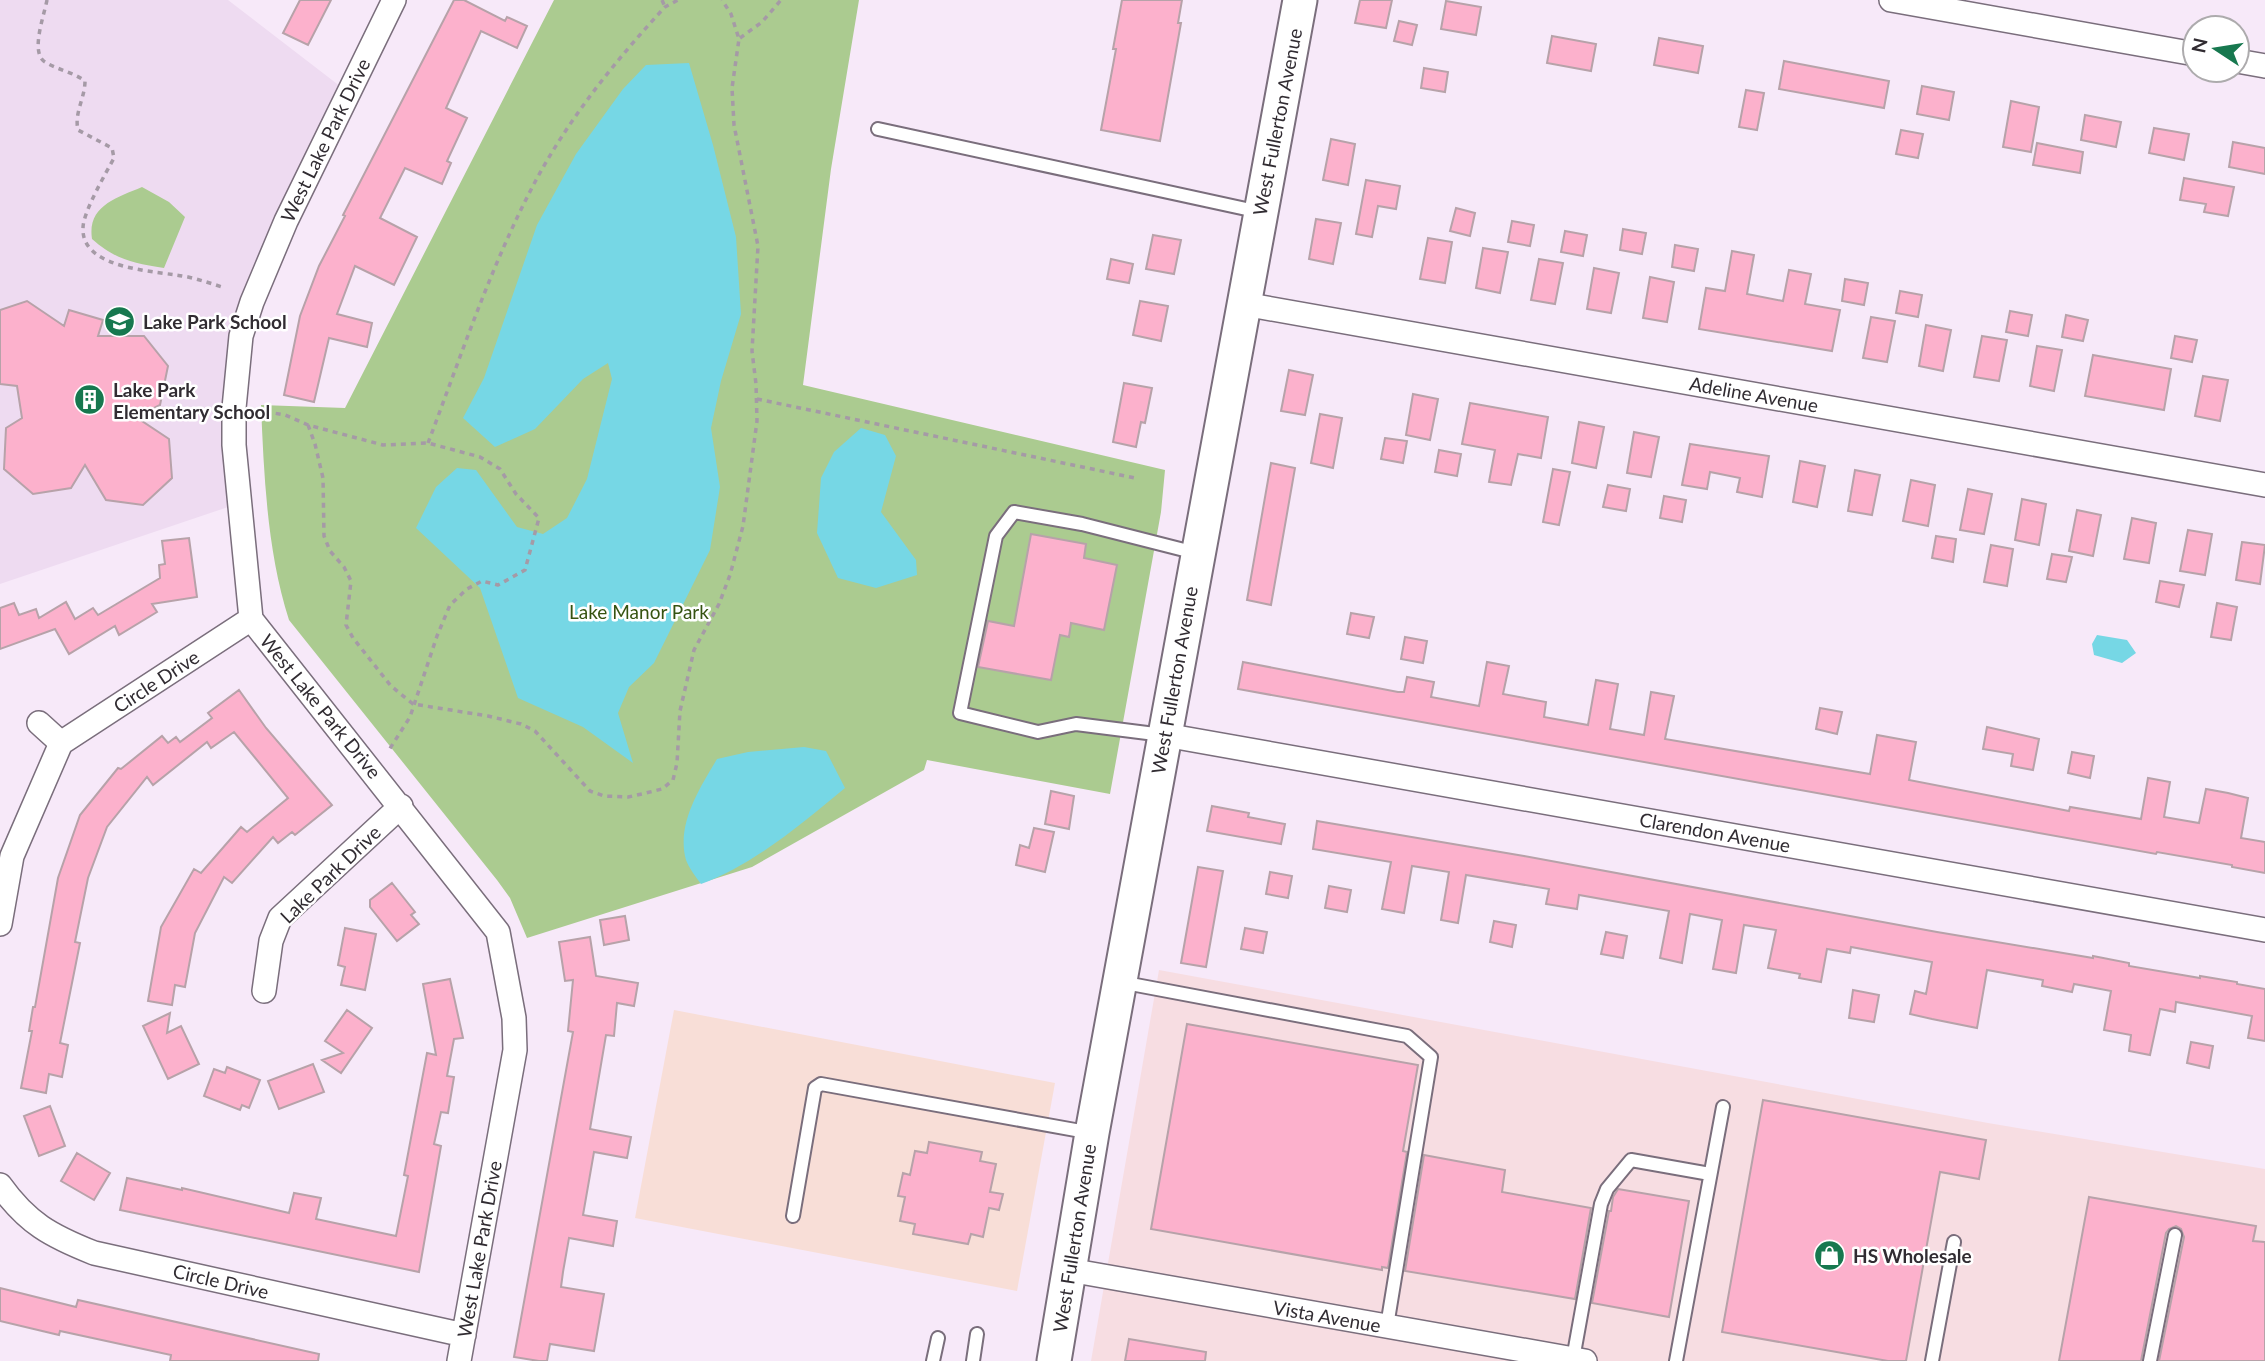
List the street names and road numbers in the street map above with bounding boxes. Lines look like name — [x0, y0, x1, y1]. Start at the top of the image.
street label: West Fullerton Avenue — [1248, 26, 1306, 218]
street label: West Lake Park Drive — [275, 55, 375, 225]
street label: Adeline Avenue — [1688, 371, 1820, 417]
street label: West Fullerton Avenue — [1146, 584, 1202, 776]
street label: West Lake Park Drive — [256, 629, 386, 783]
street label: Circle Drive — [109, 645, 203, 717]
street label: Clarendon Avenue — [1638, 807, 1792, 857]
street label: Lake Park Drive — [275, 820, 385, 928]
street label: West Fullerton Avenue — [1048, 1142, 1100, 1334]
street label: West Lake Park Drive — [452, 1159, 506, 1339]
street label: Circle Drive — [171, 1259, 271, 1303]
street label: Vista Avenue — [1271, 1295, 1383, 1337]

